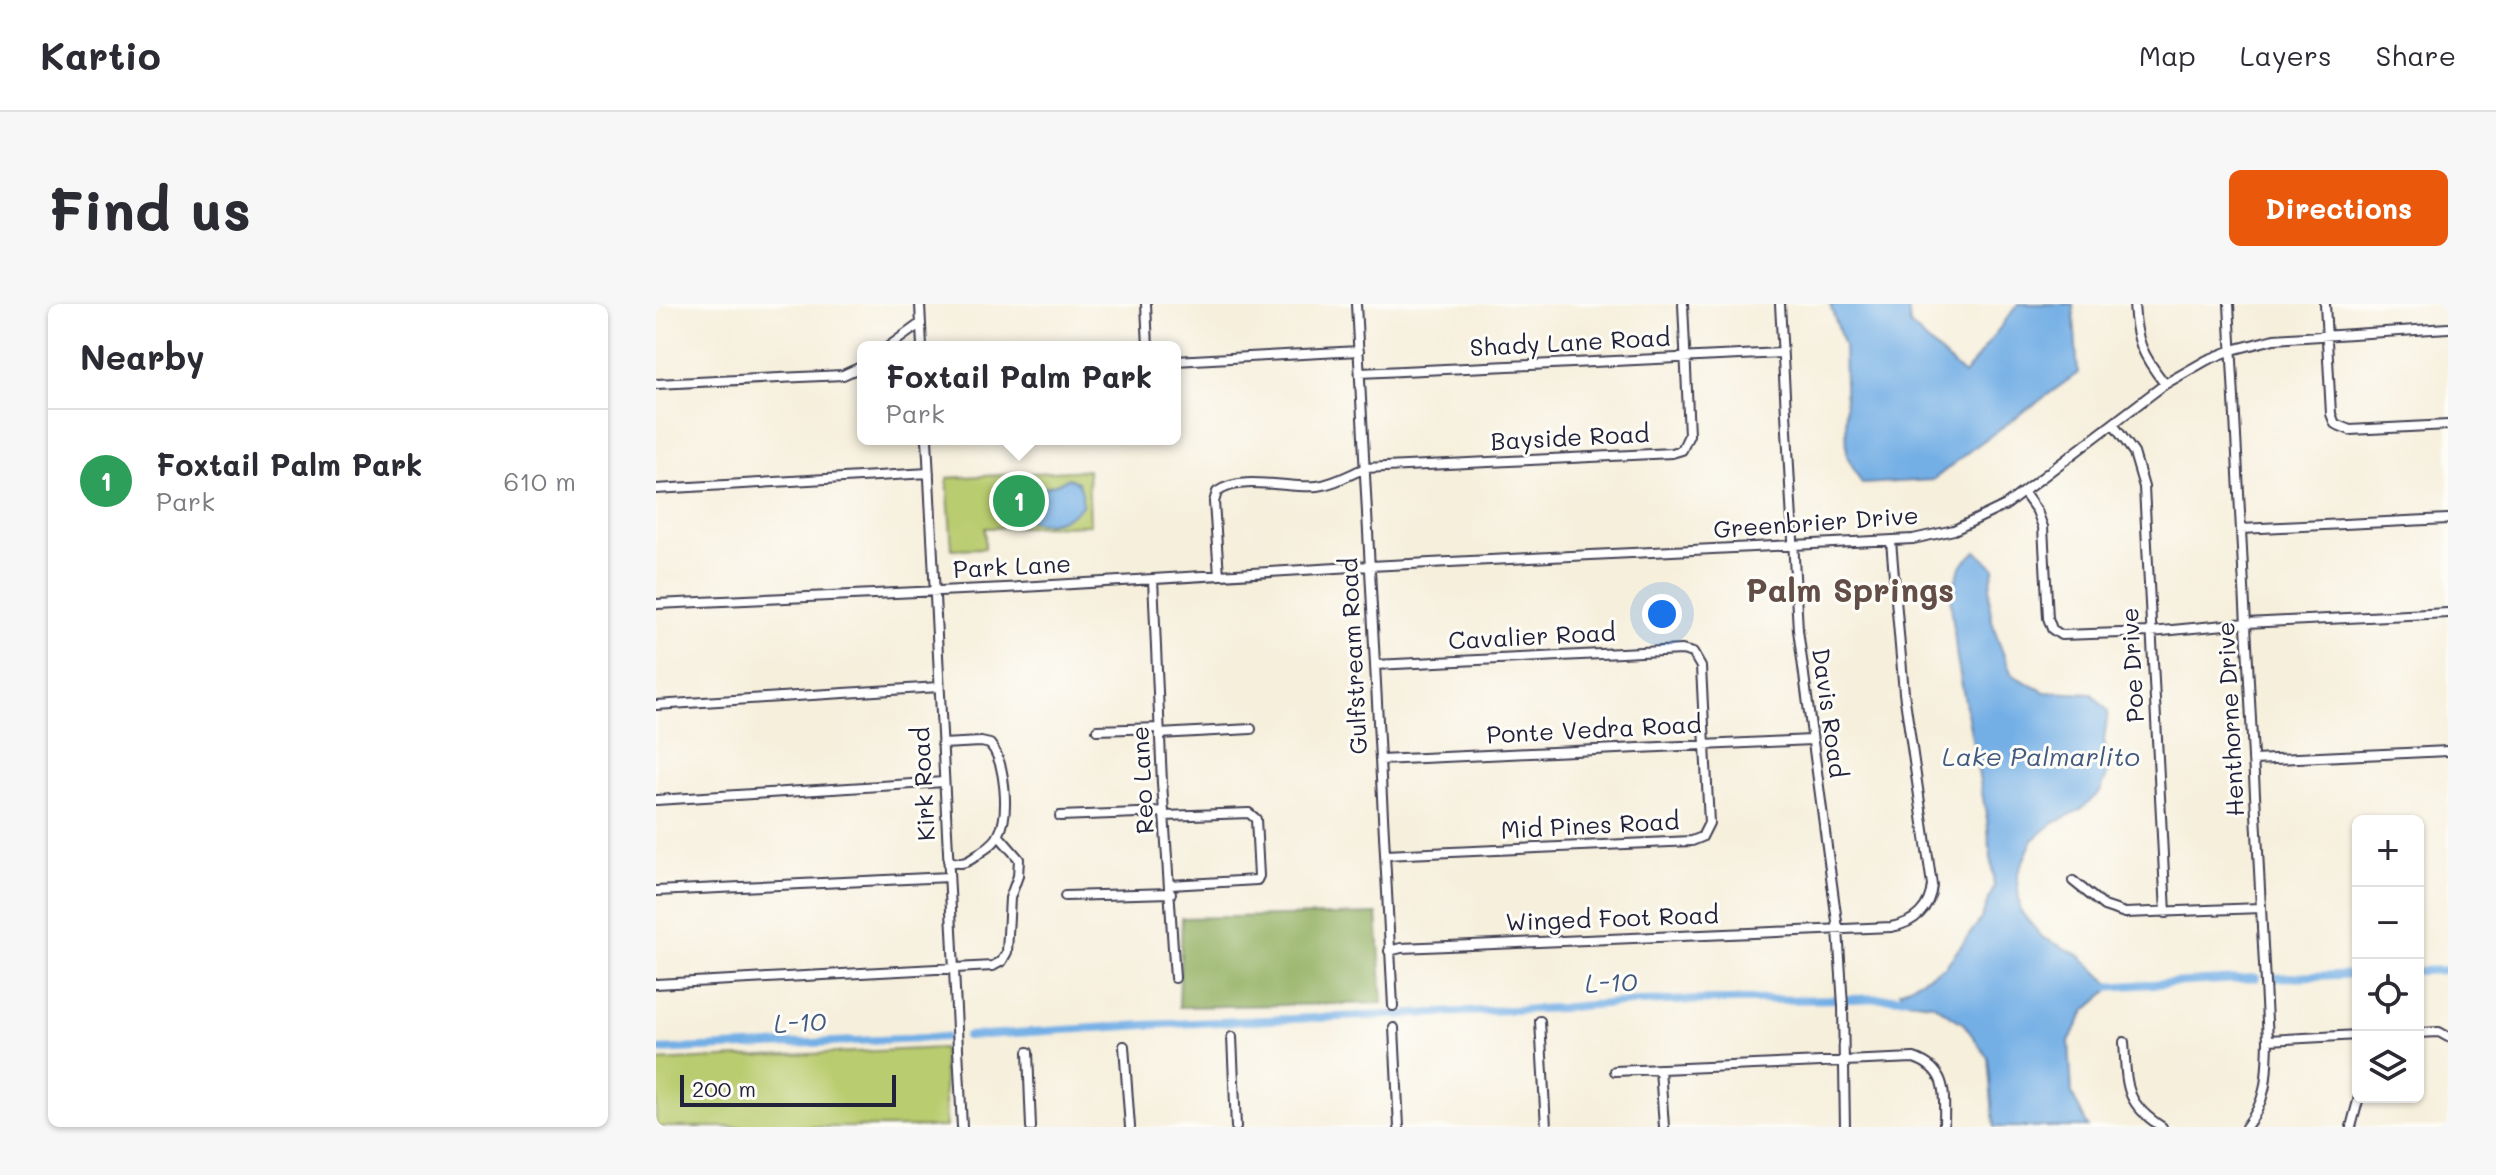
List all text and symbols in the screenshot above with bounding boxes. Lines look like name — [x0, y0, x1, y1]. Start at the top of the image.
text: Kartio — [40, 30, 161, 80]
text: Map — [2139, 37, 2196, 73]
text: Layers — [2240, 37, 2332, 73]
text: Share — [2376, 37, 2456, 73]
button: Directions — [2229, 170, 2448, 246]
text: Find us — [48, 172, 251, 245]
street label: Shady Lane Road — [1469, 321, 1671, 362]
text: Nearby — [80, 334, 205, 379]
popup — [857, 341, 1181, 445]
text: Foxtail Palm Park — [886, 356, 1152, 396]
text: Park — [886, 396, 945, 430]
street label: Bayside Road — [1490, 417, 1650, 456]
text: Foxtail Palm Park — [156, 444, 422, 484]
text: 1 — [100, 464, 112, 498]
text: 610 m — [504, 464, 576, 498]
pin: 1 — [993, 471, 1045, 531]
text: Park — [156, 484, 215, 518]
street label: Greenbrier Drive — [1712, 499, 1919, 544]
street label: Park Lane — [952, 547, 1072, 584]
street label: Gulfstream Road — [1332, 557, 1373, 755]
district label: Palm Springs — [1746, 568, 1954, 610]
your location — [1642, 594, 1682, 634]
street label: Poe Drive — [2113, 607, 2150, 723]
street label: Cavalier Road — [1447, 616, 1616, 655]
street label: Henthorne Drive — [2209, 621, 2250, 817]
street label: Davis Road — [1806, 646, 1855, 780]
street label: Ponte Vedra Road — [1486, 707, 1702, 750]
street label: Reo Lane — [1123, 725, 1160, 835]
street label: Kirk Road — [904, 726, 941, 842]
water label: Lake Palmarlito — [1942, 739, 2140, 773]
street label: Mid Pines Road — [1500, 804, 1680, 845]
map controls — [2352, 815, 2424, 1103]
button: + — [2352, 815, 2424, 887]
button: − — [2352, 887, 2424, 959]
street label: Winged Foot Road — [1505, 898, 1719, 937]
button: locate — [2352, 959, 2424, 1031]
water label: L-10 — [1584, 964, 1638, 1000]
water label: L-10 — [773, 1004, 827, 1040]
button: layers — [2352, 1031, 2424, 1103]
scale bar — [680, 1071, 896, 1107]
text: 200 m — [692, 1074, 756, 1103]

